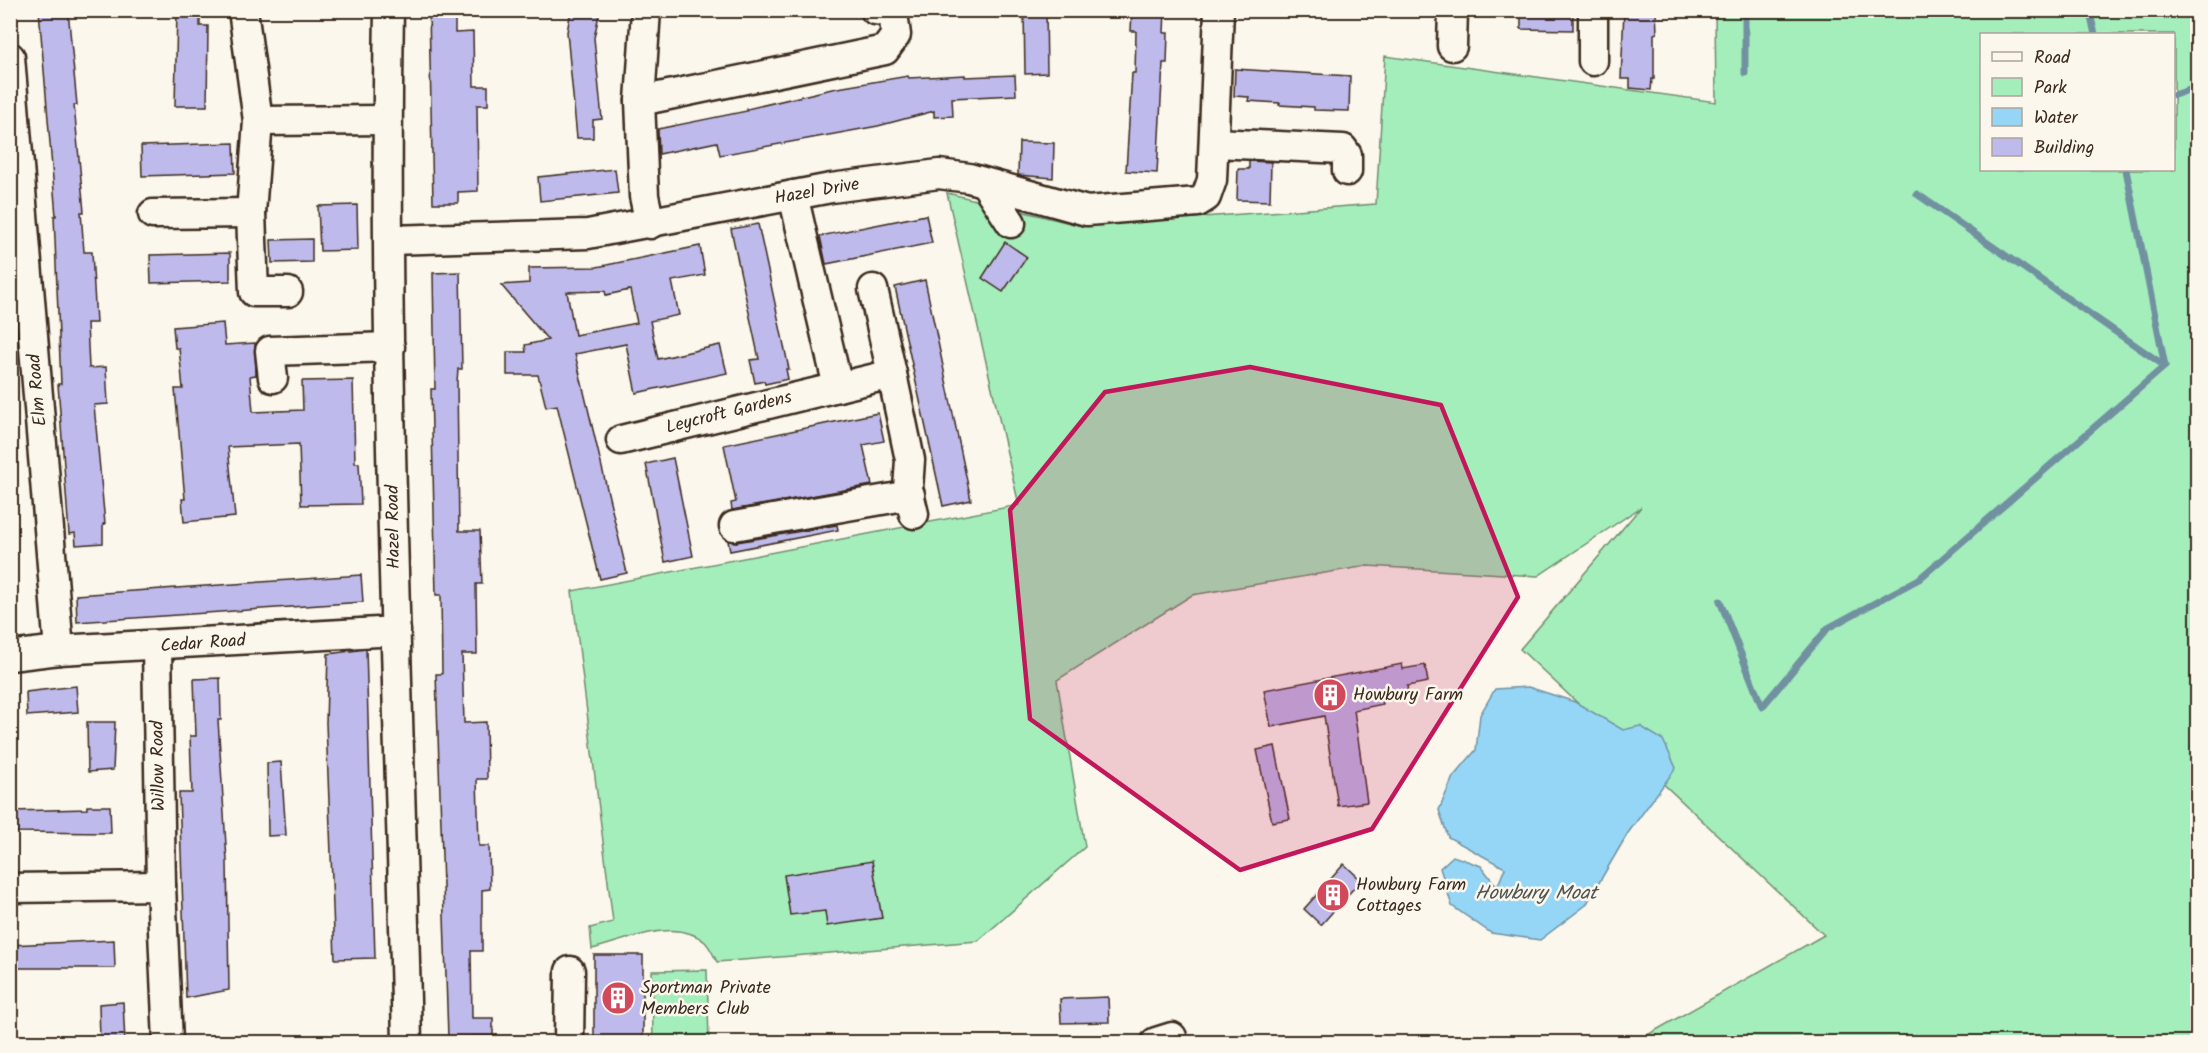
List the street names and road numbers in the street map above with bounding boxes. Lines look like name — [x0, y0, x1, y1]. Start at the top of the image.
street label: Hazel Drive — [772, 170, 862, 214]
street label: Elm Road — [20, 352, 56, 427]
street label: Leycroft Gardens — [663, 383, 796, 443]
street label: Hazel Road — [379, 484, 409, 569]
street label: Cedar Road — [159, 626, 248, 661]
street label: Willow Road — [144, 719, 174, 812]

